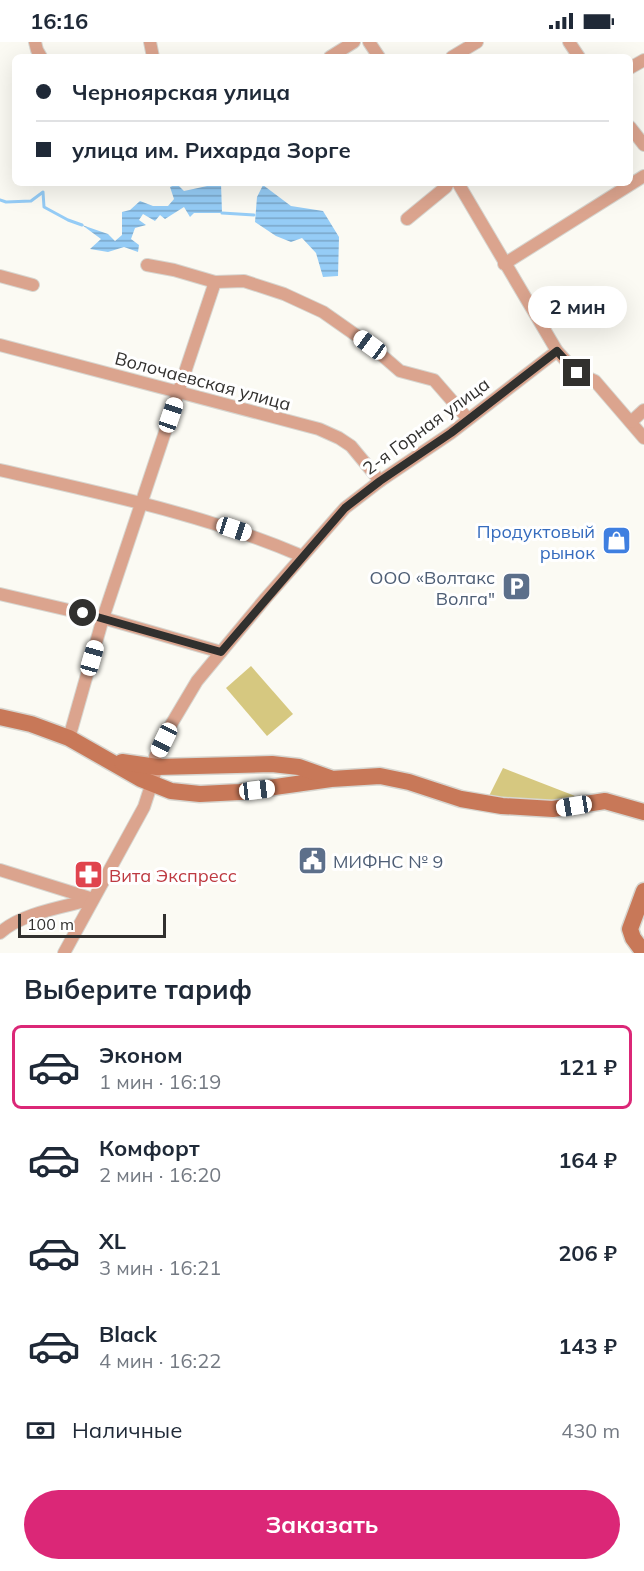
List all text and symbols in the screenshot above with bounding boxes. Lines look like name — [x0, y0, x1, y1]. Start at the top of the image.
text: 16:16 — [30, 7, 88, 35]
text: Черноярская улица — [72, 78, 290, 106]
text: улица им. Рихарда Зорге — [72, 136, 351, 164]
callout: 2 мин — [528, 286, 626, 328]
text: 2 мин — [549, 294, 606, 319]
car — [350, 327, 390, 363]
street label: Волочаевская улица — [112, 346, 294, 416]
route end — [563, 359, 590, 386]
street label: 2-я Горная улица — [358, 372, 494, 480]
car — [157, 395, 185, 435]
car — [214, 515, 254, 543]
place label: Продуктовый рынок — [477, 520, 595, 564]
shop icon: Продуктовый рынок — [600, 525, 632, 557]
place label: ООО «Волтакс Волга" — [370, 566, 495, 610]
parking icon: ООО «Волтакс Волга" — [500, 571, 532, 603]
route start — [69, 599, 96, 626]
car — [78, 638, 106, 678]
car — [148, 720, 180, 760]
car — [238, 779, 276, 801]
car — [555, 794, 593, 818]
public building icon: МИФНС № 9 — [296, 845, 328, 877]
place label: МИФНС № 9 — [333, 850, 443, 873]
pharmacy icon: Вита Экспресс — [72, 859, 104, 891]
place label: Вита Экспресс — [109, 864, 237, 887]
scale bar — [18, 911, 166, 938]
text: 100 m — [27, 914, 74, 934]
text: Выберите тариф — [24, 972, 252, 1006]
icon: car — [27, 1040, 81, 1094]
text: Эконом — [99, 1041, 183, 1069]
text: 121 ₽ — [558, 1053, 617, 1081]
text: 1 мин · 16:19 — [99, 1069, 221, 1094]
icon: car — [27, 1133, 81, 1187]
text: Комфорт — [99, 1134, 200, 1162]
text: 164 ₽ — [558, 1146, 617, 1174]
text: 2 мин · 16:20 — [99, 1162, 221, 1187]
icon: car — [27, 1226, 81, 1280]
text: XL — [99, 1227, 126, 1255]
text: 206 ₽ — [558, 1239, 617, 1267]
text: 3 мин · 16:21 — [99, 1255, 221, 1280]
icon: car — [27, 1319, 81, 1373]
text: Black — [99, 1320, 157, 1348]
text: 143 ₽ — [558, 1332, 617, 1360]
text: 4 мин · 16:22 — [99, 1348, 221, 1373]
icon: cash — [24, 1414, 57, 1447]
text: Наличные — [72, 1416, 182, 1444]
text: 430 m — [561, 1418, 620, 1443]
button: Заказать — [24, 1490, 620, 1559]

